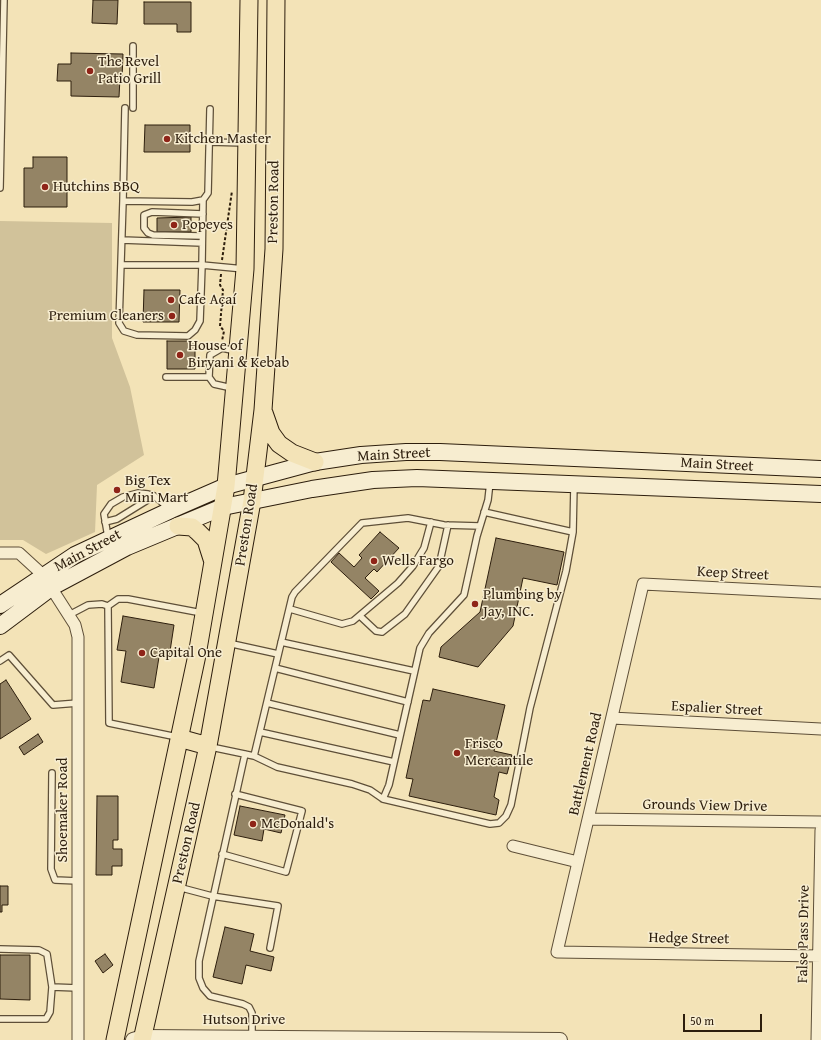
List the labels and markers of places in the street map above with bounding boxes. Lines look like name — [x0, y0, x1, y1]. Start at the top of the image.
place label: The Revel Patio Grill — [98, 53, 161, 88]
marker: The Revel Patio Grill — [85, 66, 95, 76]
place label: Kitchen Master — [175, 130, 271, 148]
marker: Kitchen Master — [162, 134, 172, 144]
place label: Hutchins BBQ — [53, 178, 139, 196]
marker: Hutchins BBQ — [40, 182, 50, 192]
place label: Popeyes — [182, 216, 233, 234]
marker: Popeyes — [169, 220, 179, 230]
place label: Cafe Açaí — [179, 291, 236, 309]
marker: Cafe Açaí — [166, 295, 176, 305]
place label: Premium Cleaners — [49, 307, 164, 325]
marker: Premium Cleaners — [167, 311, 177, 321]
place label: House of Biryani & Kebab — [188, 337, 289, 372]
marker: House of Biryani & Kebab — [175, 350, 185, 360]
place label: Big Tex Mini Mart — [125, 472, 188, 507]
marker: Big Tex Mini Mart — [112, 485, 122, 495]
place label: Wells Fargo — [382, 552, 454, 570]
marker: Wells Fargo — [369, 556, 379, 566]
place label: Plumbing by Jay, INC. — [483, 586, 562, 621]
marker: Plumbing by Jay, INC. — [470, 599, 480, 609]
place label: Capital One — [150, 644, 222, 662]
marker: Capital One — [137, 648, 147, 658]
place label: Frisco Mercantile — [465, 735, 533, 770]
marker: Frisco Mercantile — [452, 748, 462, 758]
place label: McDonald's — [261, 815, 334, 833]
marker: McDonald's — [248, 819, 258, 829]

